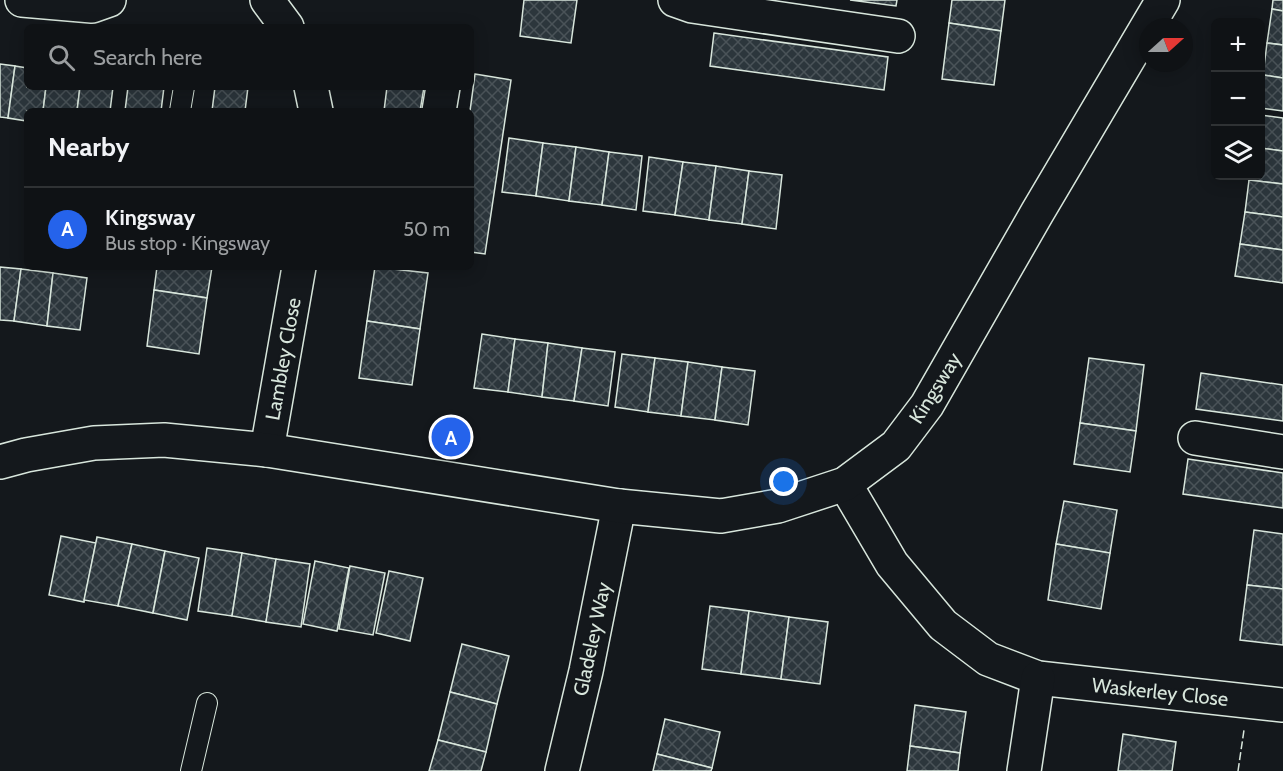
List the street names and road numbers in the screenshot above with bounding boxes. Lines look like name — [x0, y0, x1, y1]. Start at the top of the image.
street label: Lambley Close — [260, 296, 306, 422]
street label: Kingsway — [904, 348, 966, 428]
street label: Gladeley Way — [568, 580, 616, 698]
street label: Waskerley Close — [1091, 673, 1229, 711]

